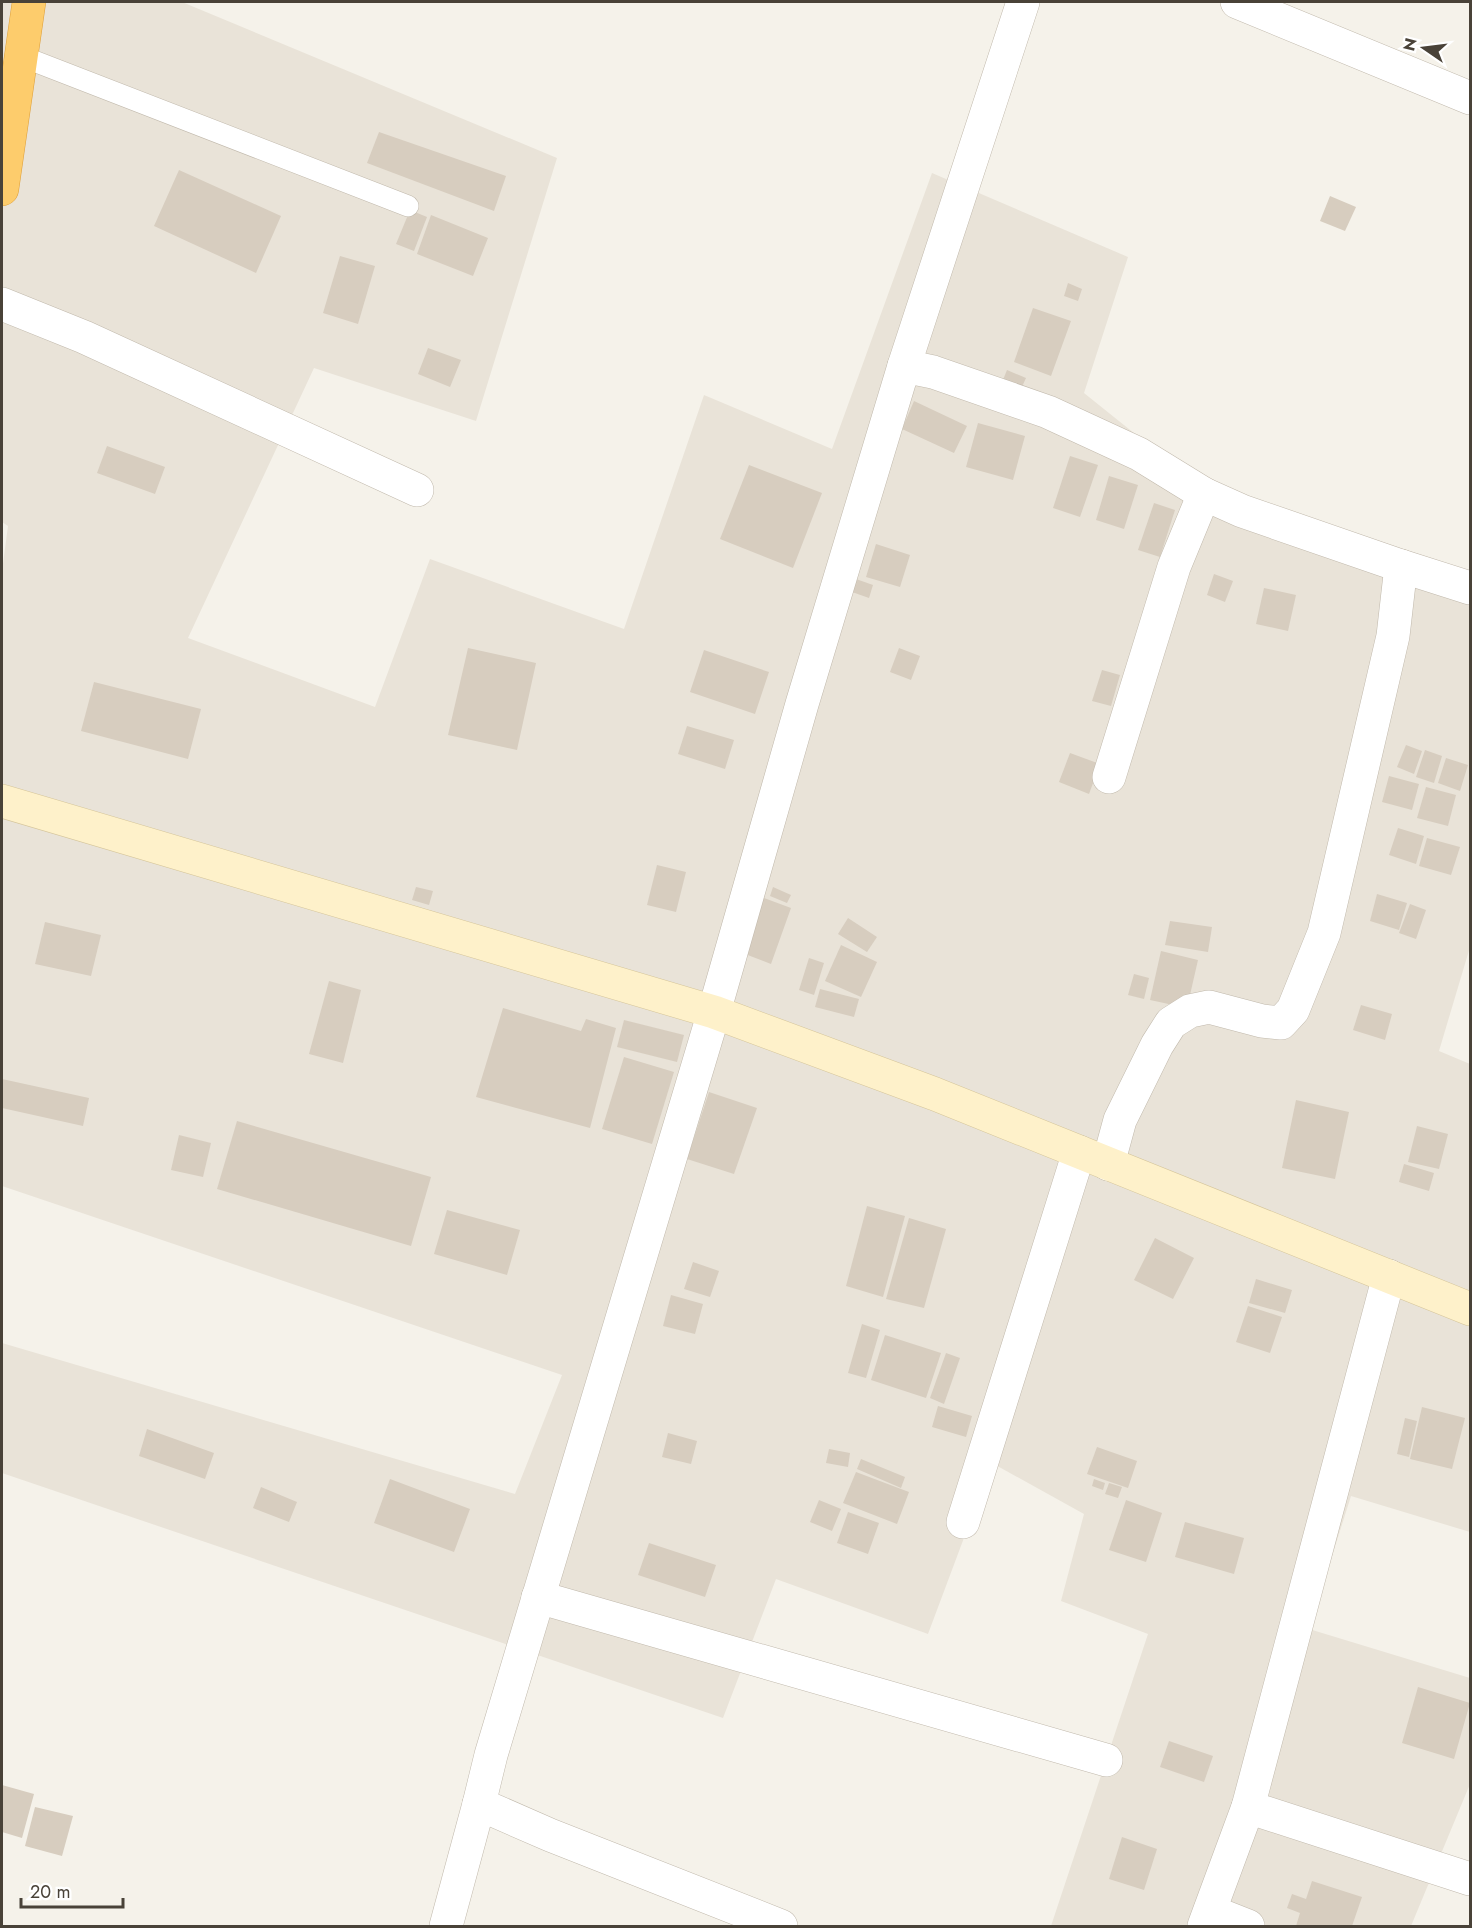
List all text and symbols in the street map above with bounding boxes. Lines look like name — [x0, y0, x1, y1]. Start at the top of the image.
north arrow — [1394, 18, 1454, 78]
text: N — [1397, 36, 1423, 53]
scale bar — [21, 1871, 123, 1909]
text: 20 m — [30, 1879, 70, 1905]

